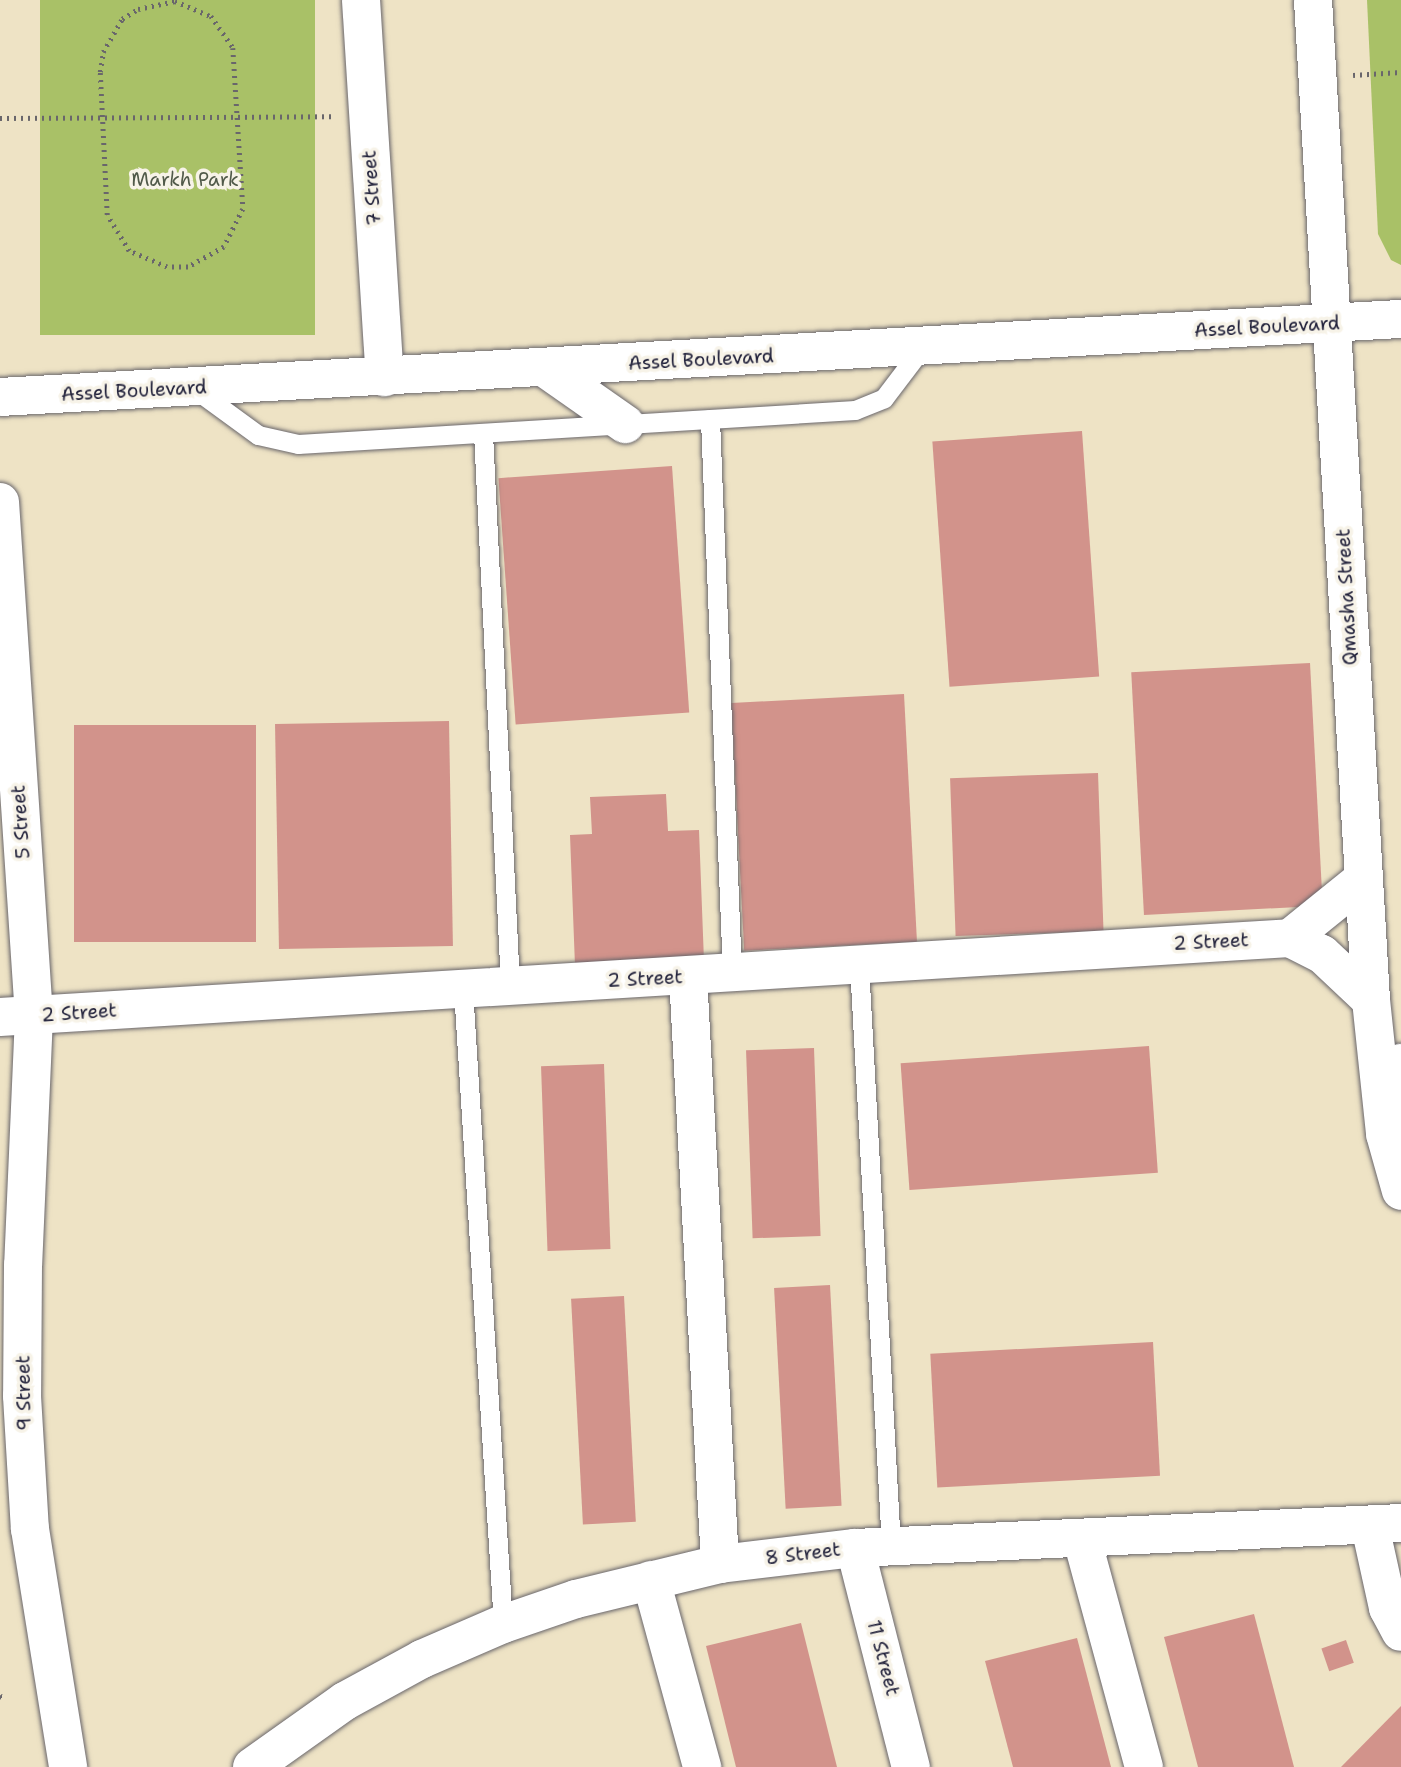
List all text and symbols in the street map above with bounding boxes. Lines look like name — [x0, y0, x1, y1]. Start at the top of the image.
street label: 7 Street — [358, 149, 386, 227]
park label: Markh Park — [131, 169, 239, 191]
street label: Assel Boulevard — [1194, 312, 1340, 342]
street label: Assel Boulevard — [628, 345, 774, 375]
street label: Assel Boulevard — [61, 376, 207, 406]
street label: Qmasha Street — [1332, 528, 1362, 666]
street label: 5 Street — [7, 784, 35, 860]
street label: 2 Street — [1173, 929, 1249, 955]
street label: 2 Street — [607, 966, 683, 992]
street label: 2 Street — [40, 999, 118, 1027]
street label: 9 Street — [12, 1355, 36, 1431]
street label: 8 Street — [764, 1538, 842, 1570]
street label: 11 Street — [862, 1618, 904, 1698]

